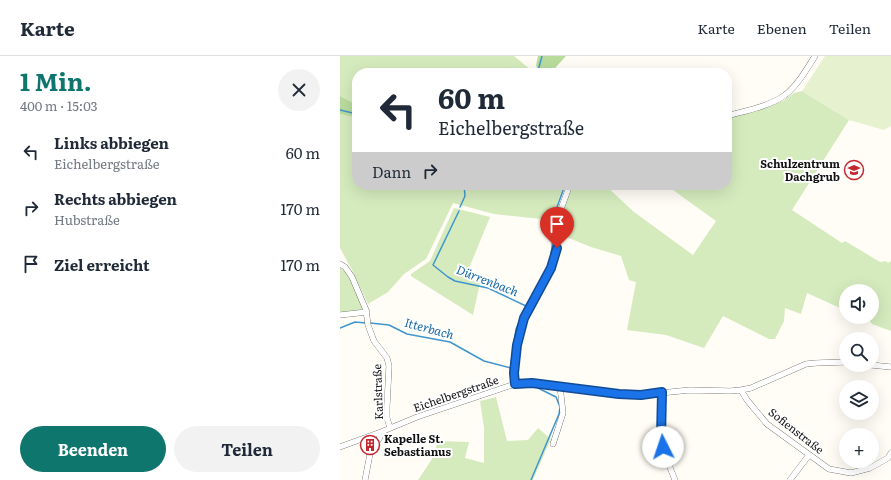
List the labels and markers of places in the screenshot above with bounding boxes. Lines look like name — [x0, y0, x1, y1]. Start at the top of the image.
place label: Schulzentrum Dachgrub — [760, 155, 840, 184]
school or university icon: Schulzentrum Dachgrub — [843, 159, 865, 181]
pin — [540, 207, 574, 248]
place label: Kapelle St. Sebastianus — [384, 430, 452, 459]
building icon: Kapelle St. Sebastianus — [359, 434, 381, 456]

